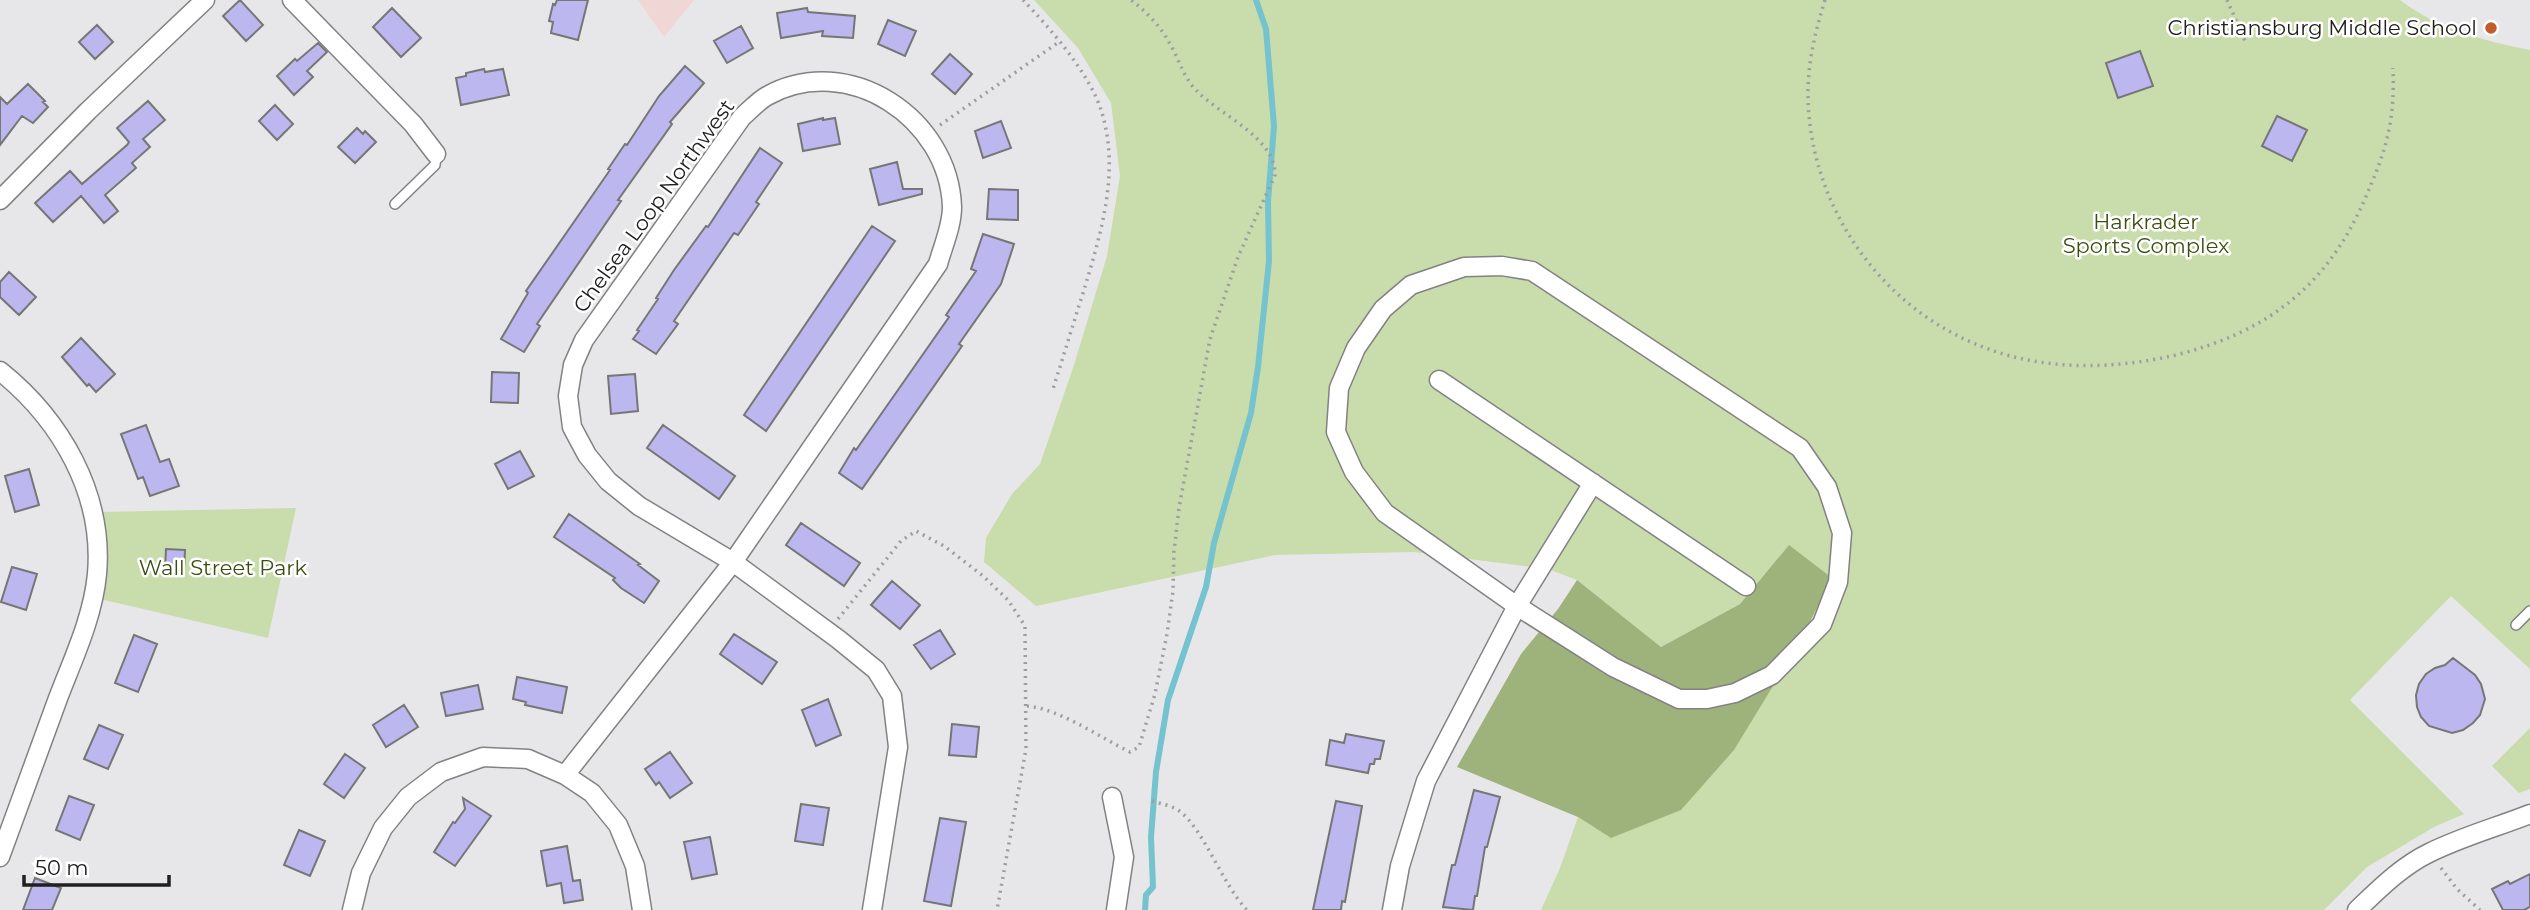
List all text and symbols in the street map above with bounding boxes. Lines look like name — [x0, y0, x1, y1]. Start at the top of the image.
place label: Christiansburg Middle School — [2168, 15, 2477, 40]
marker: Christiansburg Middle School — [2483, 20, 2499, 36]
street label: Chelsea Loop Northwest — [568, 94, 739, 317]
park label: Harkrader Sports Complex — [2063, 209, 2229, 258]
park label: Wall Street Park — [139, 555, 308, 580]
scale bar — [24, 844, 170, 888]
text: 50 m — [35, 855, 89, 880]

